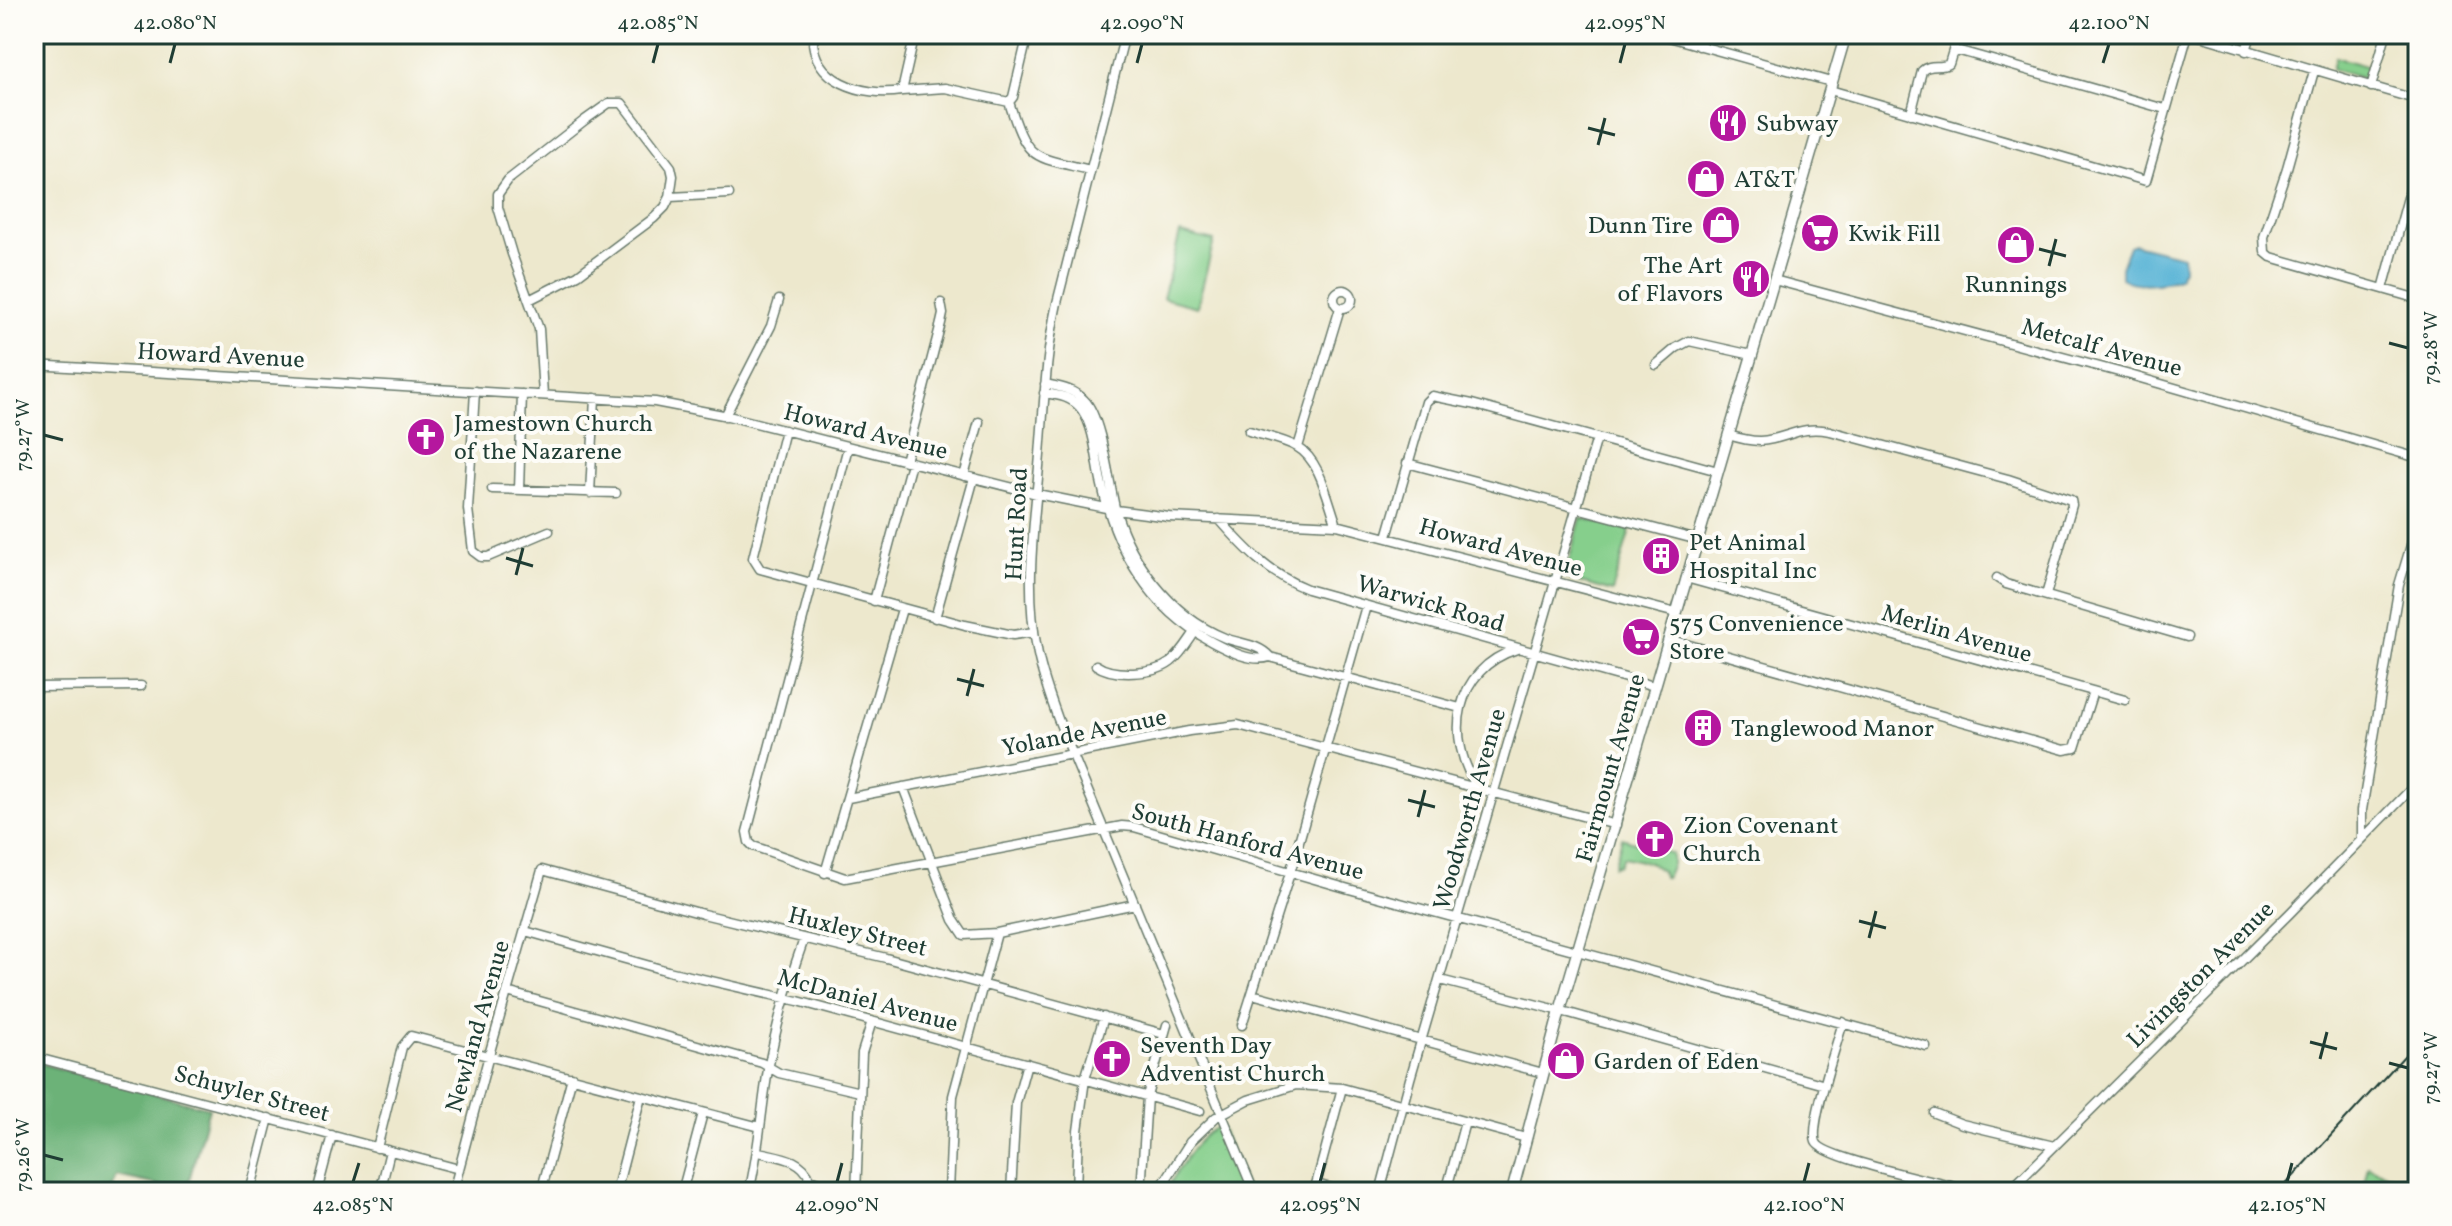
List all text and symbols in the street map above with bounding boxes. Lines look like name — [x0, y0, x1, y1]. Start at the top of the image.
text: 42.080°N — [133, 10, 217, 38]
text: 42.085°N — [617, 10, 699, 38]
text: 42.090°N — [1100, 10, 1184, 38]
text: 42.095°N — [1584, 10, 1666, 38]
text: 42.100°N — [2068, 10, 2150, 38]
restaurant icon: Subway — [1707, 102, 1749, 144]
place label: Subway — [1756, 108, 1838, 142]
shop icon: AT&T — [1685, 158, 1727, 200]
place label: AT&T — [1734, 164, 1795, 198]
shop icon: Dunn Tire — [1700, 204, 1742, 246]
place label: Dunn Tire — [1588, 210, 1693, 244]
supermarket icon: Kwik Fill — [1799, 212, 1841, 254]
place label: Kwik Fill — [1848, 218, 1941, 252]
shop icon: Runnings — [1995, 224, 2037, 266]
place label: The Art of Flavors — [1617, 250, 1723, 312]
restaurant icon: The Art of Flavors — [1730, 258, 1772, 300]
place label: Runnings — [1965, 269, 2067, 303]
street label: Metcalf Avenue — [2017, 311, 2186, 387]
text: 79.28°W — [2418, 311, 2446, 385]
street label: Howard Avenue — [136, 336, 306, 378]
street label: Howard Avenue — [780, 396, 951, 470]
text: 79.27°W — [10, 398, 38, 472]
place label: Jamestown Church of the Nazarene — [454, 408, 653, 470]
church icon: Jamestown Church of the Nazarene — [405, 416, 447, 458]
street label: Hunt Road — [998, 467, 1038, 582]
street label: Howard Avenue — [1415, 511, 1586, 587]
place label: Pet Animal Hospital Inc — [1689, 527, 1817, 589]
building icon: Pet Animal Hospital Inc — [1640, 535, 1682, 577]
street label: Warwick Road — [1353, 568, 1508, 642]
street label: Merlin Avenue — [1877, 597, 2036, 673]
place label: 575 Convenience Store — [1669, 608, 1844, 670]
supermarket icon: 575 Convenience Store — [1620, 616, 1662, 658]
street label: Fairmount Avenue — [1569, 670, 1655, 867]
street label: Yolande Avenue — [999, 701, 1170, 767]
street label: Woodworth Avenue — [1426, 705, 1516, 914]
building icon: Tanglewood Manor — [1682, 707, 1724, 749]
place label: Tanglewood Manor — [1731, 713, 1934, 747]
street label: South Hanford Avenue — [1128, 796, 1367, 890]
place label: Zion Covenant Church — [1683, 810, 1838, 872]
church icon: Zion Covenant Church — [1634, 818, 1676, 860]
street label: Livingston Avenue — [2120, 894, 2283, 1057]
street label: Huxley Street — [784, 899, 931, 967]
street label: Newland Avenue — [438, 936, 520, 1117]
street label: McDaniel Avenue — [774, 962, 961, 1042]
place label: Seventh Day Adventist Church — [1140, 1030, 1325, 1092]
text: 79.27°W — [2418, 1031, 2446, 1105]
church icon: Seventh Day Adventist Church — [1091, 1038, 1133, 1080]
shop icon: Garden of Eden — [1545, 1040, 1587, 1082]
place label: Garden of Eden — [1594, 1046, 1759, 1080]
street label: Schuyler Street — [170, 1058, 333, 1132]
text: 79.26°W — [10, 1118, 38, 1192]
text: 42.085°N — [312, 1192, 394, 1220]
text: 42.090°N — [795, 1192, 879, 1220]
text: 42.095°N — [1279, 1192, 1361, 1220]
text: 42.100°N — [1763, 1192, 1845, 1220]
text: 42.105°N — [2248, 1192, 2327, 1220]

